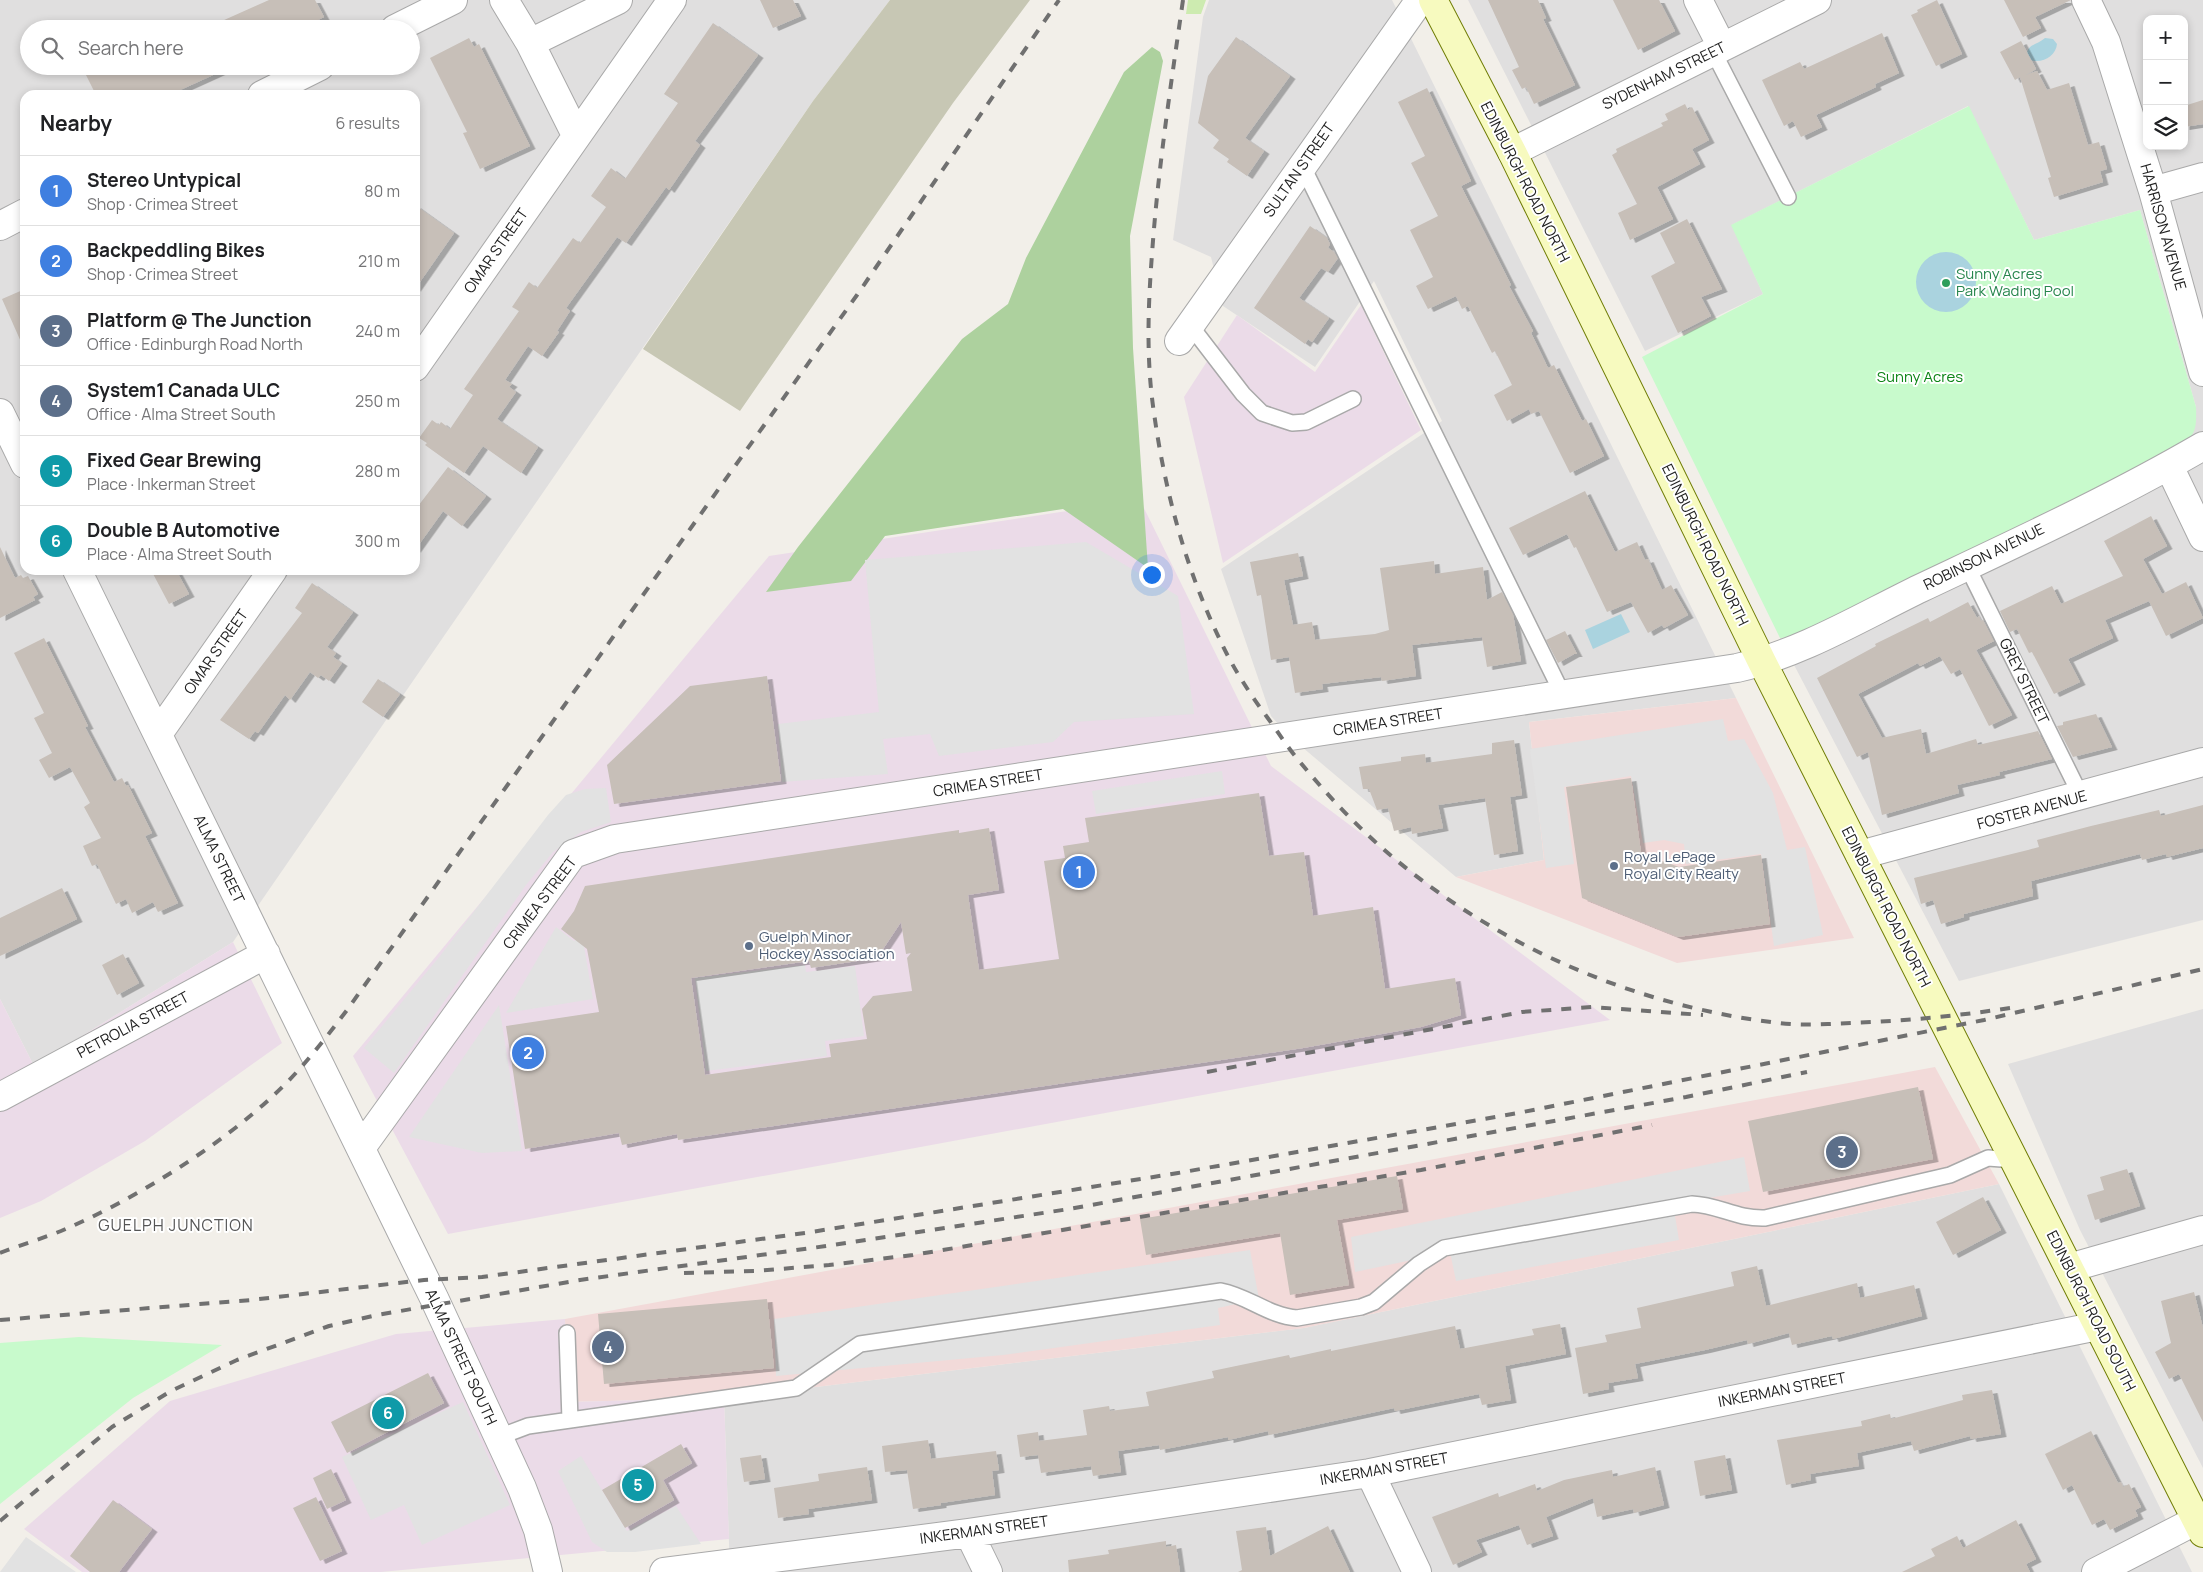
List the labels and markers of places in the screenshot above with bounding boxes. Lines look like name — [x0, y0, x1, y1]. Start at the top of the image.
place label: Sunny Acres Park Wading Pool — [1956, 263, 2074, 301]
marker: Sunny Acres Park Wading Pool — [1940, 277, 1952, 289]
place label: Royal LePage Royal City Realty — [1624, 846, 1739, 884]
pin: 1 — [1063, 853, 1095, 891]
marker: Royal LePage Royal City Realty — [1608, 860, 1620, 872]
place label: Guelph Minor Hockey Association — [759, 926, 895, 964]
marker: Guelph Minor Hockey Association — [743, 940, 755, 952]
pin: 2 — [512, 1034, 544, 1072]
pin: 3 — [1826, 1133, 1858, 1171]
pin: 4 — [592, 1328, 624, 1366]
pin: 6 — [372, 1394, 404, 1432]
pin: 5 — [622, 1466, 654, 1504]

